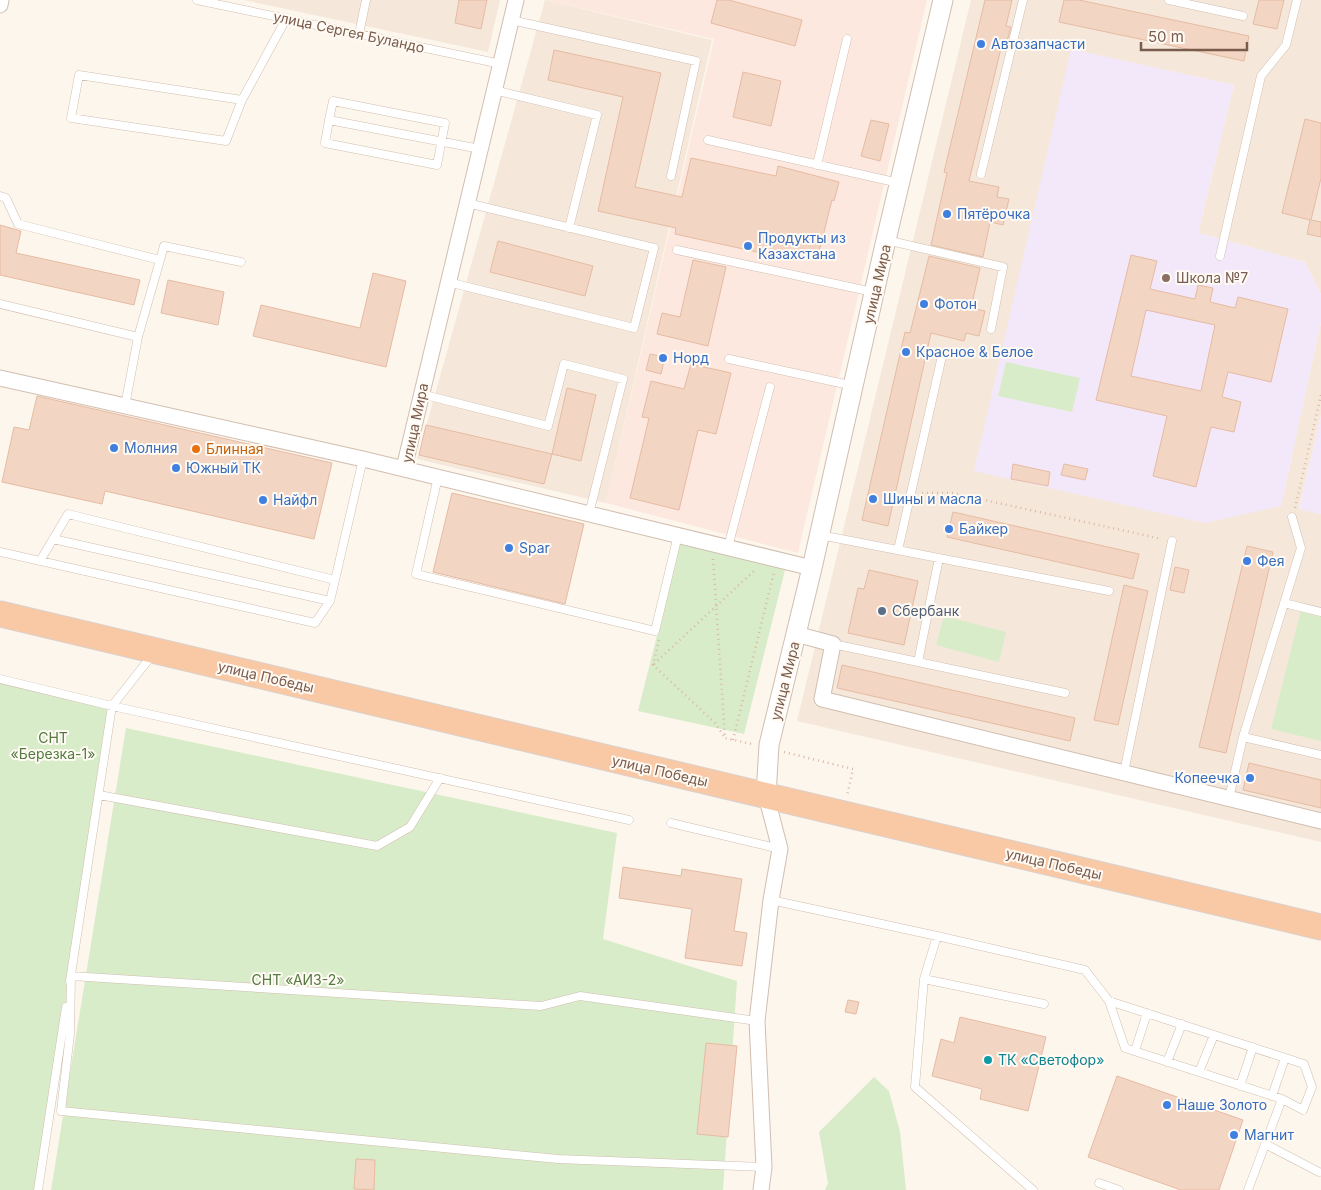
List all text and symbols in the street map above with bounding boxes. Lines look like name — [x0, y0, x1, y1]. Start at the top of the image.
street label: улица Сергея Буландо — [272, 7, 426, 56]
scale bar — [1141, 20, 1247, 52]
text: 50 m — [1148, 27, 1184, 46]
place label: Автозапчасти — [991, 35, 1085, 52]
marker: Автозапчасти — [975, 38, 987, 50]
place label: Пятёрочка — [957, 205, 1030, 222]
marker: Пятёрочка — [941, 208, 953, 220]
place label: Продукты из Казахстана — [758, 229, 846, 262]
marker: Продукты из Казахстана — [742, 240, 754, 252]
street label: улица Мира — [859, 242, 894, 325]
place label: Школа №7 — [1176, 269, 1248, 286]
marker: Школа №7 — [1160, 272, 1172, 284]
place label: Фотон — [934, 295, 977, 312]
marker: Фотон — [918, 298, 930, 310]
place label: Красное & Белое — [916, 343, 1034, 360]
marker: Красное & Белое — [900, 346, 912, 358]
place label: Норд — [673, 349, 709, 366]
marker: Норд — [657, 352, 669, 364]
street label: улица Мира — [398, 381, 431, 464]
place label: Молния — [124, 439, 177, 456]
place label: Блинная — [206, 440, 264, 457]
marker: Молния — [108, 442, 120, 454]
marker: Блинная — [190, 443, 202, 455]
place label: Южный ТК — [186, 459, 261, 476]
marker: Южный ТК — [170, 462, 182, 474]
place label: Шины и масла — [883, 490, 982, 507]
place label: Найфл — [273, 491, 317, 508]
marker: Шины и масла — [867, 493, 879, 505]
marker: Найфл — [257, 494, 269, 506]
place label: Байкер — [959, 520, 1008, 537]
marker: Байкер — [943, 523, 955, 535]
place label: Spar — [519, 539, 550, 556]
marker: Spar — [503, 542, 515, 554]
place label: Фея — [1257, 552, 1285, 569]
marker: Фея — [1241, 555, 1253, 567]
place label: Сбербанк — [892, 602, 960, 619]
marker: Сбербанк — [876, 605, 888, 617]
street label: улица Мира — [766, 639, 803, 722]
street label: улица Победы — [216, 657, 316, 696]
park label: СНТ «Березка-1» — [11, 729, 95, 762]
street label: улица Победы — [610, 751, 710, 790]
place label: Копеечка — [1175, 769, 1240, 786]
marker: Копеечка — [1244, 772, 1256, 784]
street label: улица Победы — [1004, 844, 1104, 883]
park label: СНТ «АИЗ-2» — [252, 971, 344, 988]
place label: ТК «Светофор» — [998, 1051, 1104, 1068]
marker: ТК «Светофор» — [982, 1054, 994, 1066]
place label: Наше Золото — [1177, 1096, 1267, 1113]
marker: Наше Золото — [1161, 1099, 1173, 1111]
place label: Магнит — [1244, 1126, 1294, 1143]
marker: Магнит — [1228, 1129, 1240, 1141]

